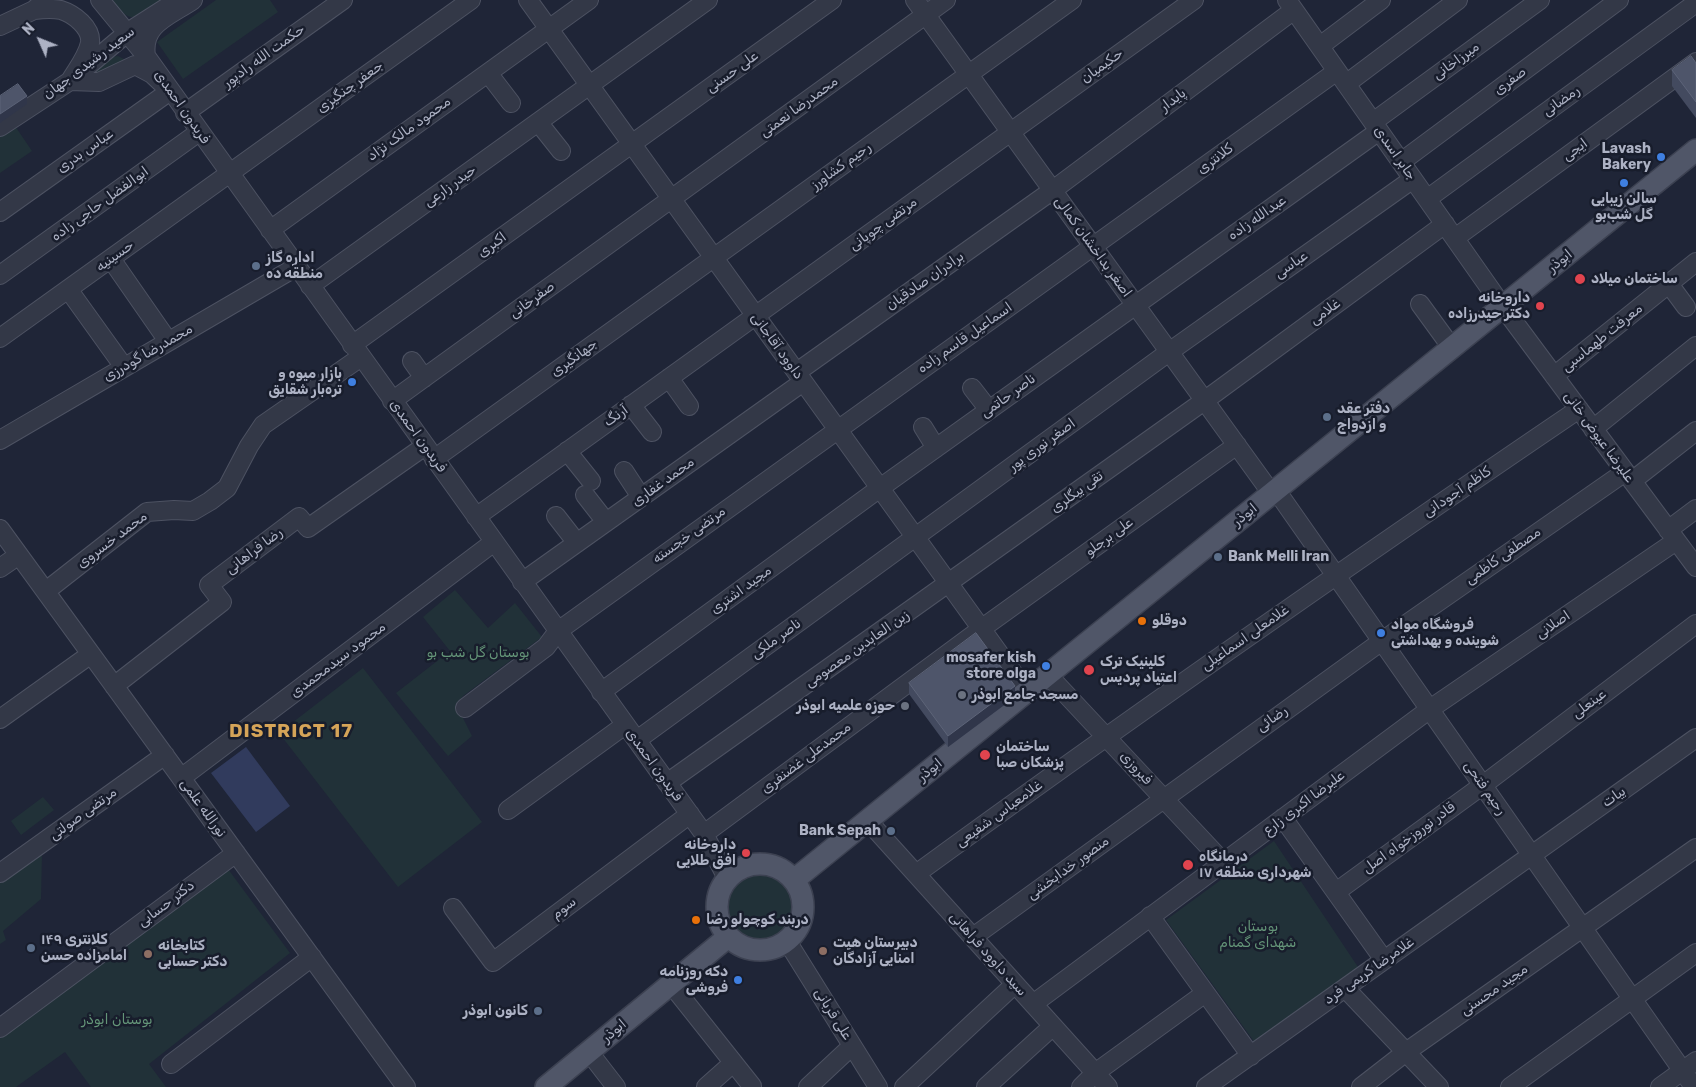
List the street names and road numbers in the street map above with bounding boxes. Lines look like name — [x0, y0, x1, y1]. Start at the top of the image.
street label: حکمت الله رادپور — [220, 21, 308, 91]
street label: سعید رشیدی جهان — [40, 23, 138, 103]
street label: میرزاخانی — [1429, 38, 1483, 84]
street label: حکیمیان — [1078, 45, 1126, 87]
street label: علی حسنی — [703, 47, 761, 97]
street label: جعفر چنگیزی — [314, 57, 386, 117]
street label: صفری — [1490, 63, 1530, 99]
street label: فریدون احمدی — [150, 67, 214, 147]
street label: محمدرضا نعمتی — [757, 73, 841, 141]
street label: رمضانی — [1539, 82, 1583, 120]
street label: پایدار — [1157, 85, 1189, 115]
street label: محمود مالک نژاد — [364, 93, 454, 165]
street label: جابر اسدی — [1370, 123, 1420, 183]
street label: عباس بدری — [54, 126, 116, 176]
street label: ایجی — [1559, 135, 1591, 165]
street label: رحیم کشاورز — [808, 139, 874, 193]
street label: کلانتری — [1194, 140, 1236, 178]
street label: حیدر زارعی — [420, 161, 480, 211]
street label: ابوالفضل حاجی زاده — [48, 163, 152, 245]
street label: عبدالله زاده — [1225, 192, 1289, 244]
street label: اصغر بداخشان کمالی — [1051, 193, 1135, 301]
street label: مرتضی چوپانی — [846, 194, 920, 254]
street label: اکبری — [474, 229, 510, 261]
street label: حسینیه — [93, 237, 137, 275]
street label: ابوذر — [1544, 246, 1576, 276]
street label: عباسی — [1271, 247, 1311, 283]
street label: برادران صادقیان — [883, 248, 967, 314]
street label: صفرخانی — [506, 278, 558, 322]
street label: غلامی — [1306, 295, 1344, 329]
street label: اسماعیل قاسم زاده — [914, 299, 1016, 377]
street label: معرفت طهماسبی — [1558, 300, 1646, 376]
street label: داوود آقاجانی — [747, 309, 807, 383]
street label: محمدرضا گودرزی — [100, 321, 196, 385]
street label: جهانگیری — [547, 335, 601, 381]
street label: ناصر حاتمی — [977, 370, 1039, 422]
street label: علیرضا عیوض خانی — [1560, 388, 1638, 486]
street label: فریدون احمدی — [386, 396, 450, 476]
street label: آرنگ — [600, 402, 632, 430]
street label: اصغر نوری پور — [1005, 415, 1079, 475]
street label: محمد غفاری — [628, 454, 698, 510]
street label: کاظم آجودانی — [1420, 463, 1494, 521]
street label: تقی بیگلری — [1047, 467, 1107, 517]
street label: ابوذر — [1229, 500, 1261, 530]
street label: مرتضی خجسته — [649, 503, 729, 567]
street label: محمد خسروی — [73, 508, 151, 572]
street label: علی برجلو — [1082, 514, 1136, 560]
street label: رضا فراهانی — [222, 524, 286, 578]
street label: مصطفی کاظمی — [1462, 524, 1544, 588]
street label: مجید اشتری — [707, 562, 775, 618]
street label: غلامعلی اسماعیلی — [1198, 601, 1292, 675]
street label: زین العابدین معصومی — [802, 607, 912, 691]
street label: اصلانی — [1533, 607, 1573, 643]
street label: ناصر ملکی — [748, 615, 804, 663]
street label: محمود سیدمحمدی — [287, 619, 389, 701]
street label: عینعلی — [1569, 686, 1609, 722]
street label: رضائی — [1253, 702, 1291, 736]
street label: محمدعلی غضنفری — [758, 719, 854, 797]
street label: فریدون احمدی — [622, 725, 686, 805]
street label: فیروزی — [1116, 748, 1156, 788]
street label: ابوذر — [914, 755, 946, 785]
street label: رحیم فتحی — [1460, 758, 1510, 818]
street label: علیرضا اکبری زارع — [1260, 767, 1348, 839]
street label: نورالله علمی — [176, 776, 230, 840]
street label: غلامعباس شفیعی — [952, 777, 1046, 851]
street label: بیات — [1599, 783, 1629, 811]
street label: مرتضی صولتی — [46, 784, 120, 844]
street label: قادر نوروزخواه اصل — [1359, 799, 1459, 877]
street label: منصور خدابخشی — [1024, 833, 1112, 903]
street label: دکتر حسابی — [134, 877, 198, 931]
street label: سوم — [548, 893, 580, 923]
street label: سید داوود فراهانی — [946, 908, 1030, 1000]
street label: غلامرضا کریمی فرد — [1321, 934, 1417, 1008]
street label: مجید محسنی — [1457, 961, 1531, 1019]
street label: علی قربانی — [811, 985, 855, 1043]
street label: ابوذر — [598, 1016, 630, 1046]

